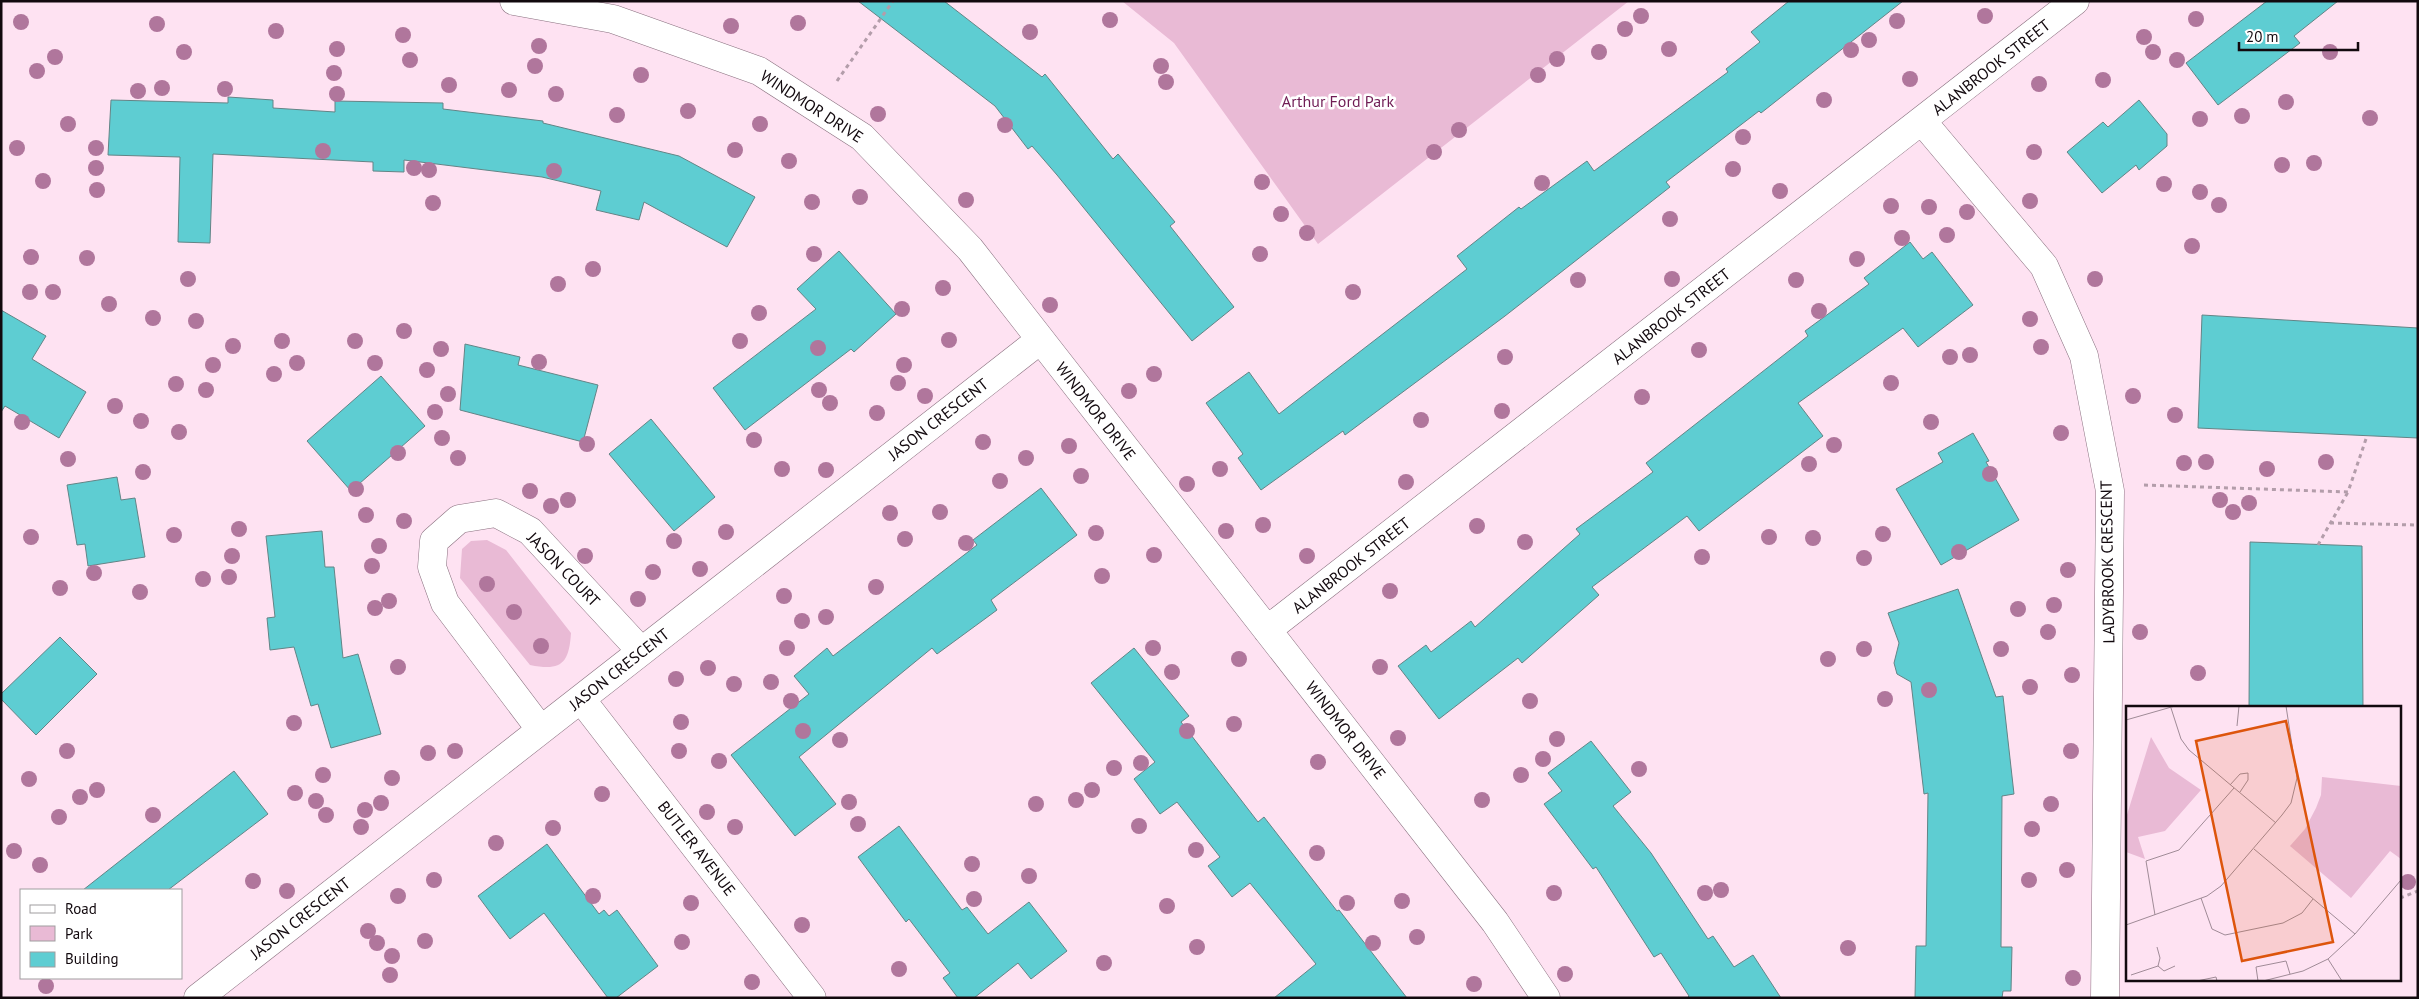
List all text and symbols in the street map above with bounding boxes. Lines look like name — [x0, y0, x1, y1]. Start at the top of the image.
street label: ALANBROOK STREET — [1928, 15, 2054, 119]
scale bar — [2239, 20, 2358, 52]
text: 20 m — [2246, 27, 2279, 46]
street label: WINDMOR DRIVE — [757, 65, 867, 147]
park label: Arthur Ford Park — [1282, 91, 1395, 111]
street label: ALANBROOK STREET — [1608, 264, 1734, 368]
street label: WINDMOR DRIVE — [1052, 358, 1140, 464]
street label: JASON CRESCENT — [883, 374, 992, 465]
street label: LADYBROOK CRESCENT — [2096, 480, 2118, 644]
street label: ALANBROOK STREET — [1288, 513, 1414, 617]
street label: JASON COURT — [523, 527, 605, 611]
street label: JASON CRESCENT — [564, 624, 673, 715]
street label: WINDMOR DRIVE — [1302, 677, 1390, 783]
inset map — [2126, 706, 2402, 982]
street label: BUTLER AVENUE — [654, 797, 740, 899]
street label: JASON CRESCENT — [245, 873, 354, 964]
legend — [20, 889, 182, 979]
text: Road — [65, 899, 97, 918]
text: Park — [65, 924, 93, 943]
text: Building — [65, 949, 119, 968]

